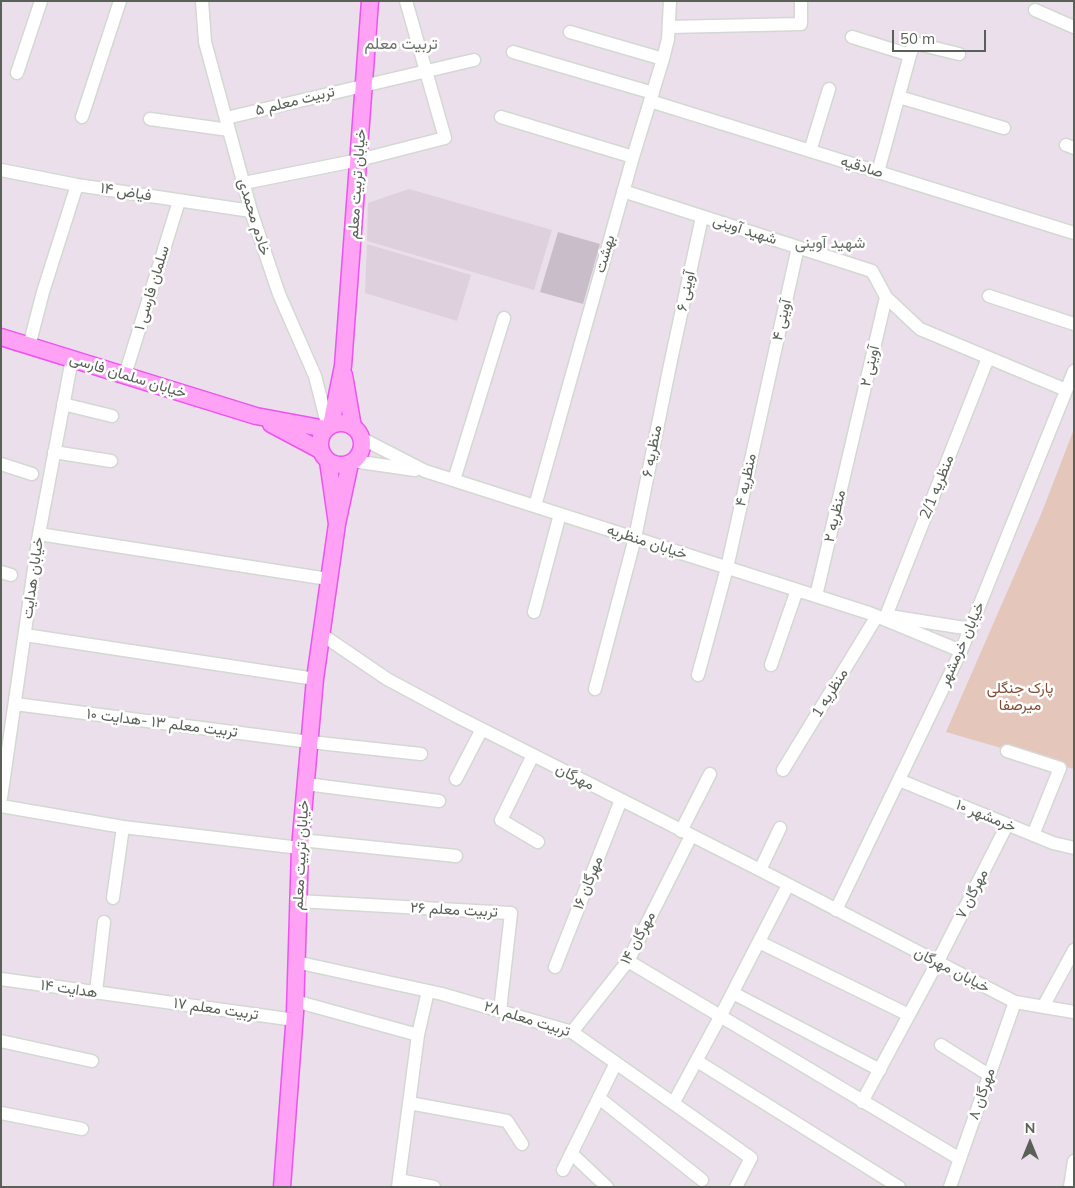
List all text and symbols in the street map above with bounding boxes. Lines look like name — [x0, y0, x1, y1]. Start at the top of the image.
scale bar — [895, 20, 989, 52]
text: 50 m — [900, 29, 935, 48]
district label: تربیت معلم — [364, 34, 438, 54]
street label: تربیت معلم ۵ — [253, 82, 337, 120]
street label: خیابان تربیت معلم — [344, 128, 370, 240]
street label: صادقیه — [838, 152, 886, 182]
street label: خادم محمدی — [234, 176, 274, 258]
street label: فیاض ۱۴ — [99, 179, 153, 205]
street label: شهید آوینی — [711, 211, 779, 249]
street label: بهشت — [591, 233, 619, 275]
district label: شهید آوینی — [795, 233, 865, 253]
street label: سلمان فارسی ۱ — [131, 243, 173, 333]
street label: آوینی ۶ — [673, 269, 699, 313]
street label: آوینی ۴ — [768, 297, 796, 343]
street label: آوینی ۲ — [857, 344, 883, 388]
street label: خیابان سلمان فارسی — [67, 350, 189, 402]
street label: منظریه ۶ — [638, 423, 666, 479]
street label: منظریه ۴ — [732, 452, 760, 508]
street label: منظریه 2/1 — [916, 452, 958, 522]
street label: منظریه ۲ — [820, 488, 850, 544]
street label: خیابان منظریه — [605, 521, 689, 563]
street label: خیابان هدایت — [18, 536, 48, 620]
street label: خیابان خرمشهر — [935, 599, 989, 689]
street label: منظریه 1 — [808, 665, 852, 721]
park label: پارک جنگلی میرصفا — [987, 679, 1053, 714]
street label: تربیت معلم ۱۳ -هدایت ۱۰ — [85, 705, 239, 741]
street label: مهرگان — [553, 760, 597, 794]
street label: خرمشهر ۱۰ — [953, 796, 1019, 836]
street label: خیابان تربیت معلم — [289, 799, 313, 911]
street label: مهرگان ۱۶ — [569, 854, 607, 912]
street label: مهرگان ۷ — [952, 866, 992, 922]
street label: تربیت معلم ۲۶ — [410, 899, 498, 921]
street label: مهرگان ۱۴ — [617, 908, 659, 968]
street label: خیابان مهرگان — [911, 943, 993, 997]
street label: هدایت ۱۴ — [39, 976, 99, 1002]
street label: تربیت معلم ۱۷ — [172, 994, 260, 1024]
street label: تربیت معلم ۲۸ — [482, 997, 572, 1041]
street label: مهرگان ۸ — [965, 1066, 999, 1122]
north arrow — [1005, 1118, 1055, 1168]
text: N — [1025, 1119, 1035, 1137]

